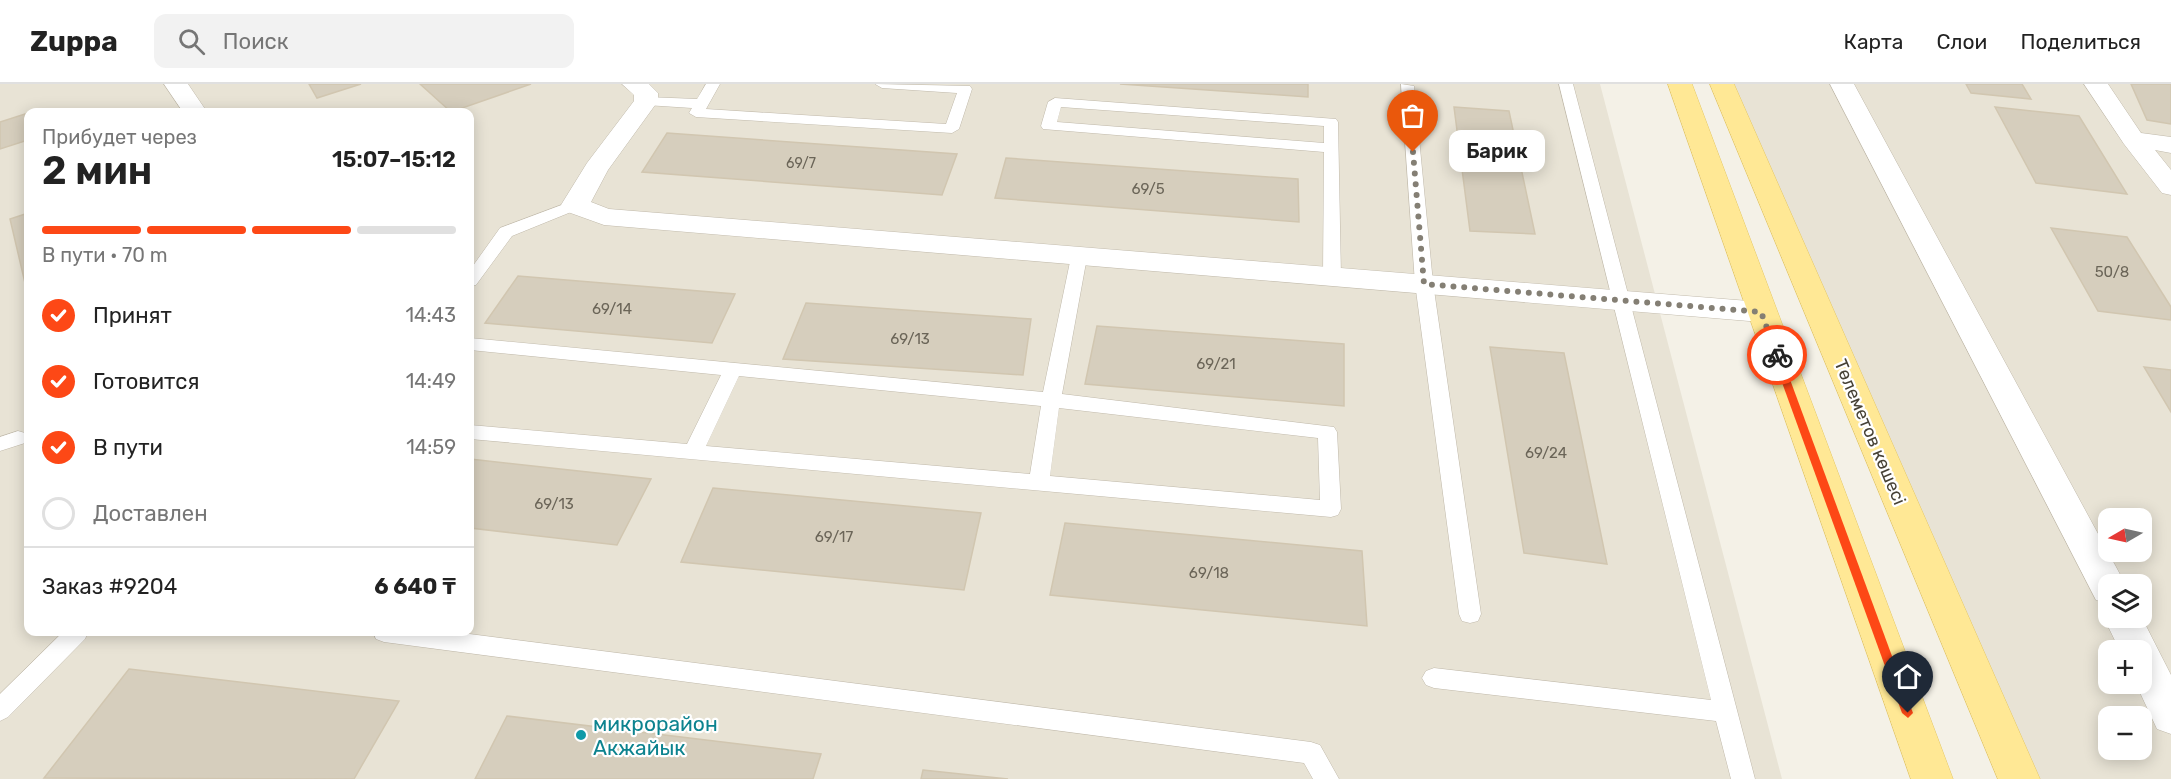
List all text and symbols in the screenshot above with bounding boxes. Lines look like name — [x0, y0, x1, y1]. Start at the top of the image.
search box — [154, 14, 574, 68]
text: Zuppa — [30, 25, 118, 58]
icon: search — [175, 25, 208, 58]
text: Поиск — [223, 28, 288, 55]
text: Карта — [1843, 29, 1903, 54]
text: Слои — [1936, 29, 1987, 54]
text: Поделиться — [2020, 29, 2141, 54]
pin — [1387, 90, 1438, 152]
icon: bag — [1396, 99, 1429, 132]
text: Прибудет через — [42, 125, 197, 149]
callout: Барик — [1449, 131, 1545, 173]
text: Барик — [1466, 139, 1528, 163]
text: 15:07–15:12 — [332, 146, 456, 173]
text: 2 мин — [42, 148, 152, 194]
house number: 69/7 — [786, 155, 816, 172]
house number: 69/5 — [1131, 180, 1165, 198]
text: В пути · 70 m — [42, 243, 168, 267]
house number: 50/8 — [2095, 263, 2129, 281]
icon: check — [42, 299, 75, 332]
house number: 69/14 — [592, 300, 632, 318]
text: Принят — [93, 302, 172, 329]
text: 14:43 — [405, 303, 456, 327]
courier — [1747, 325, 1807, 385]
house number: 69/13 — [890, 330, 930, 348]
icon: bike — [1761, 339, 1794, 372]
house number: 69/21 — [1196, 355, 1236, 373]
street label: Төлеметов көшесі — [1829, 356, 1911, 508]
icon: check — [42, 365, 75, 398]
text: Готовится — [93, 368, 199, 395]
text: 14:49 — [406, 369, 456, 393]
icon: check — [42, 431, 75, 464]
text: В пути — [93, 434, 163, 461]
text: 14:59 — [406, 435, 456, 459]
house number: 69/24 — [1525, 444, 1567, 462]
house number: 69/13 — [534, 495, 574, 513]
text: Доставлен — [93, 500, 208, 527]
north arrow — [2098, 508, 2152, 562]
map controls — [2098, 508, 2152, 760]
house number: 69/17 — [815, 528, 854, 546]
house number: 69/18 — [1189, 564, 1229, 582]
text: Заказ #9204 — [42, 573, 177, 600]
text: 6 640 ₸ — [374, 573, 456, 600]
button: layers — [2098, 574, 2152, 628]
button: + — [2098, 640, 2152, 694]
pin — [1882, 651, 1933, 713]
icon: home — [1891, 660, 1924, 693]
button: − — [2098, 706, 2152, 760]
place label: микрорайон Акжайык — [593, 711, 718, 760]
marker: микрорайон Акжайык — [574, 728, 588, 742]

